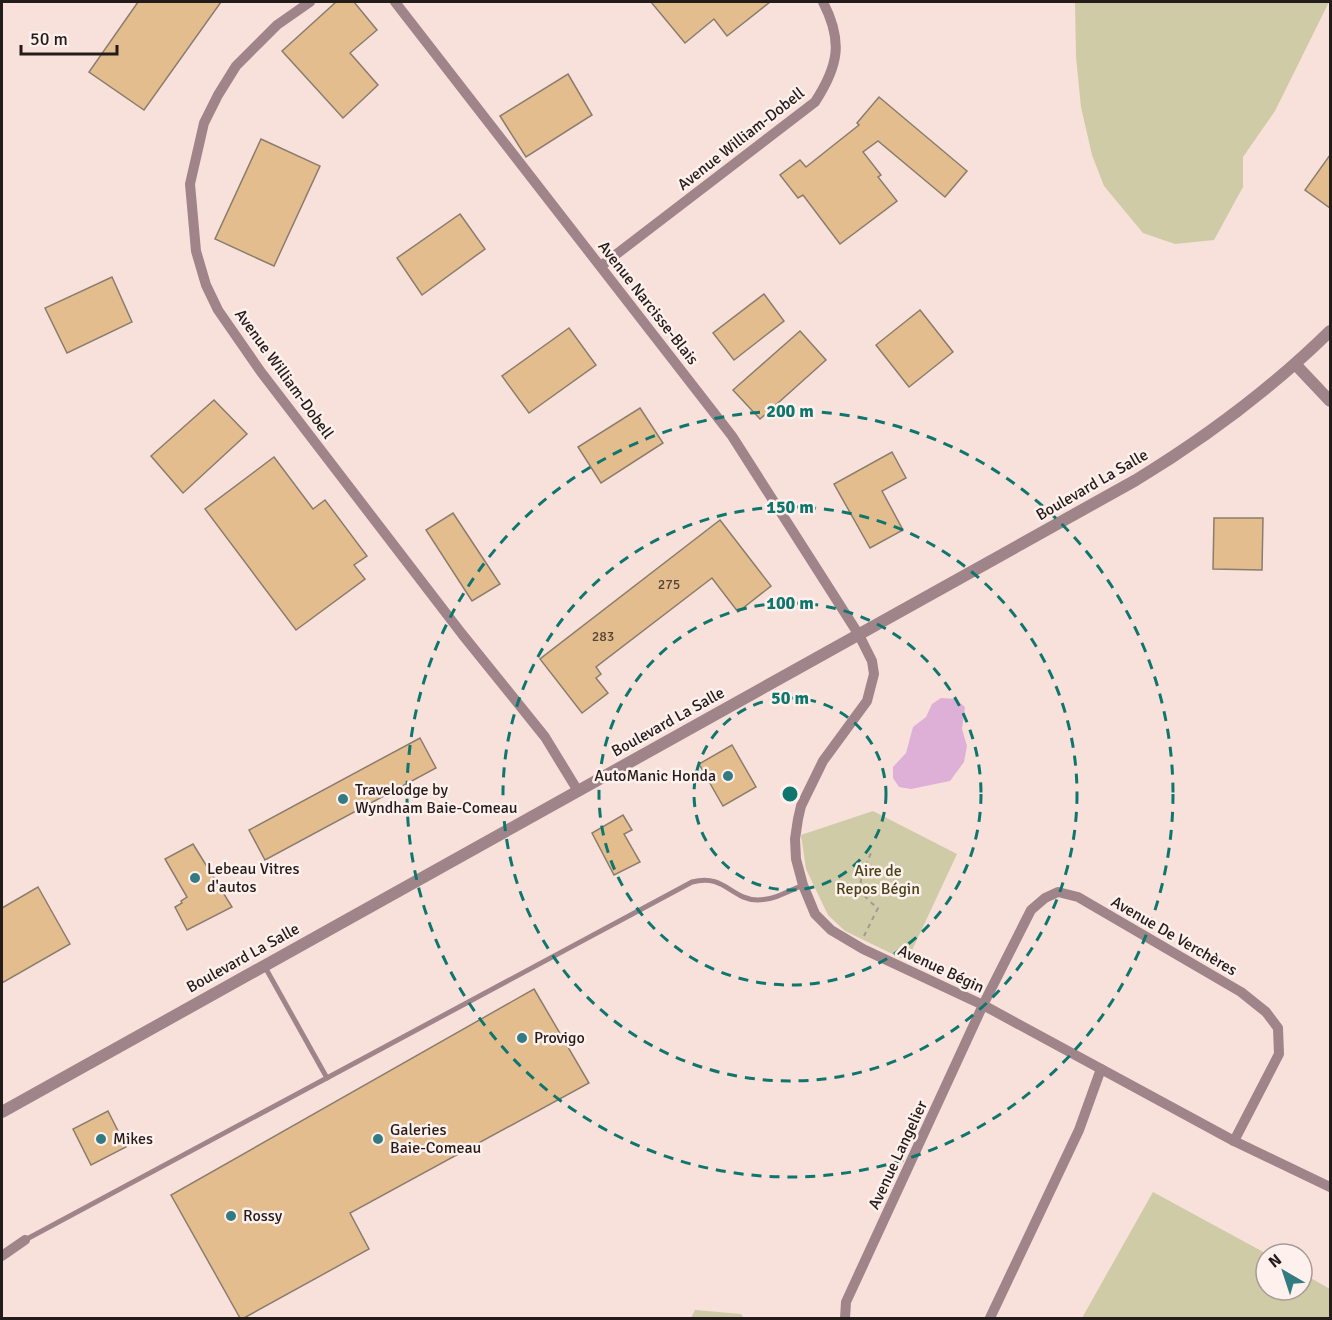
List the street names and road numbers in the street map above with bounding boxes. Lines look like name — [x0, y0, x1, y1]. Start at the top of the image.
street label: Avenue William-Dobell — [673, 83, 809, 195]
street label: Avenue Narcisse-Blais — [593, 237, 703, 369]
street label: Avenue William-Dobell — [230, 305, 338, 443]
street label: Boulevard La Salle — [1032, 445, 1152, 525]
street label: Boulevard La Salle — [608, 683, 728, 761]
street label: Avenue De Verchères — [1107, 892, 1241, 980]
street label: Boulevard La Salle — [183, 919, 303, 997]
street label: Avenue Bégin — [895, 940, 987, 998]
street label: Avenue Langelier — [864, 1097, 932, 1213]

